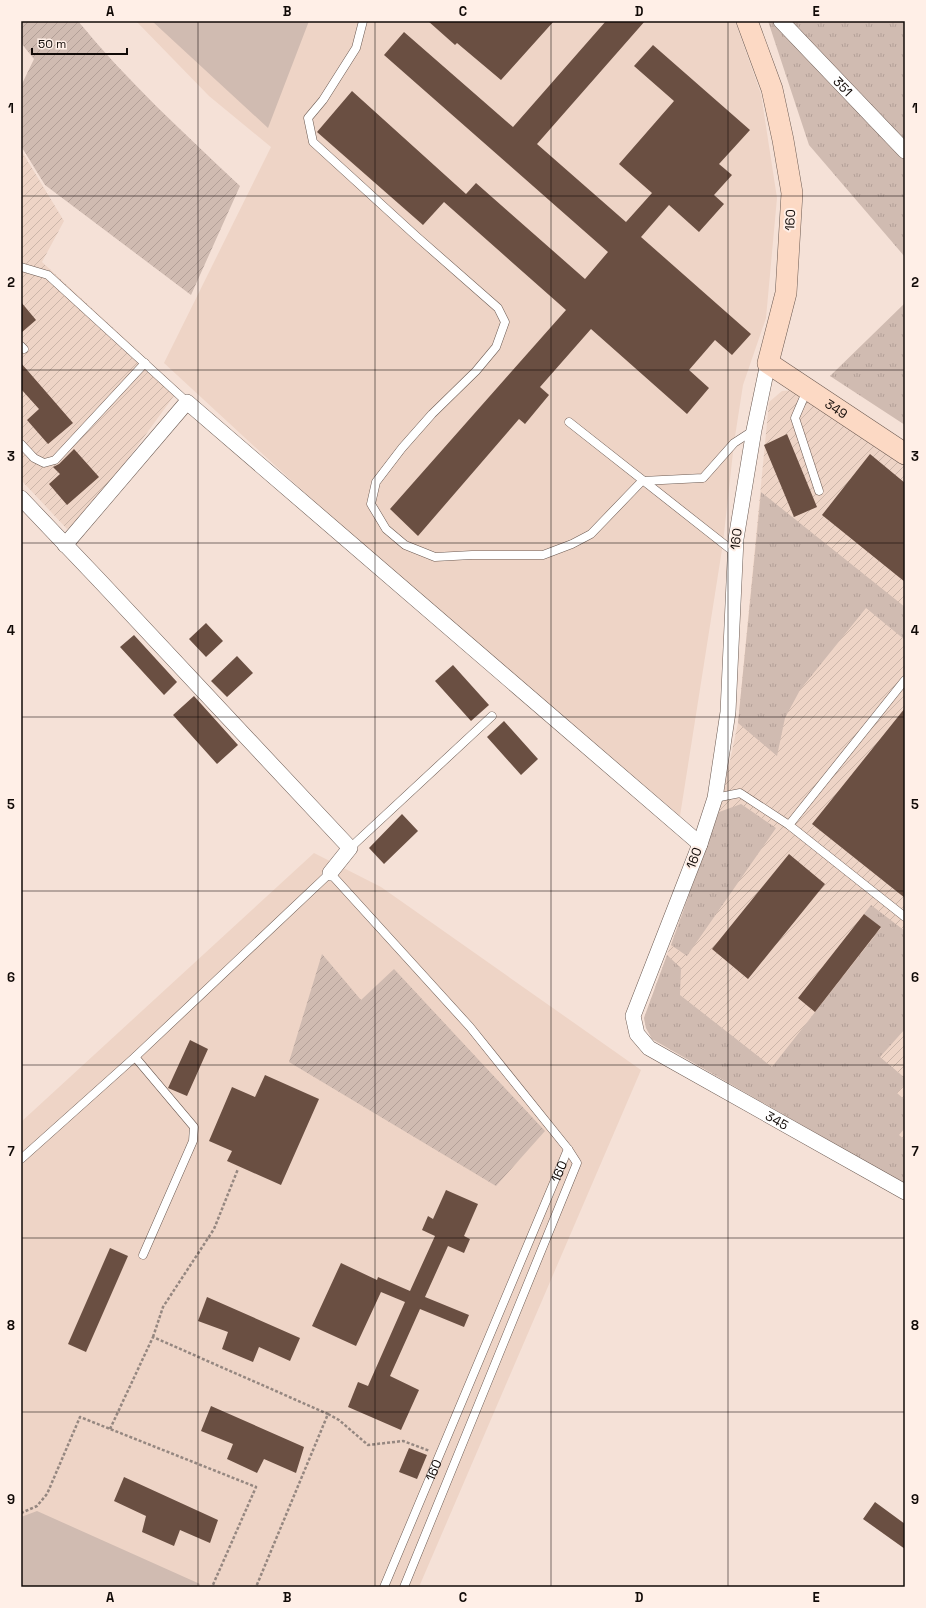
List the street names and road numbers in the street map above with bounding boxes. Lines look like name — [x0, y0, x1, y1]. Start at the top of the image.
street label: 351 — [830, 73, 856, 100]
street label: 160 — [781, 209, 799, 231]
street label: 349 — [822, 395, 851, 422]
street label: 160 — [726, 527, 746, 551]
street label: 160 — [682, 845, 706, 871]
street label: 345 — [763, 1107, 792, 1133]
street label: 160 — [547, 1158, 571, 1185]
street label: 160 — [421, 1457, 445, 1483]

